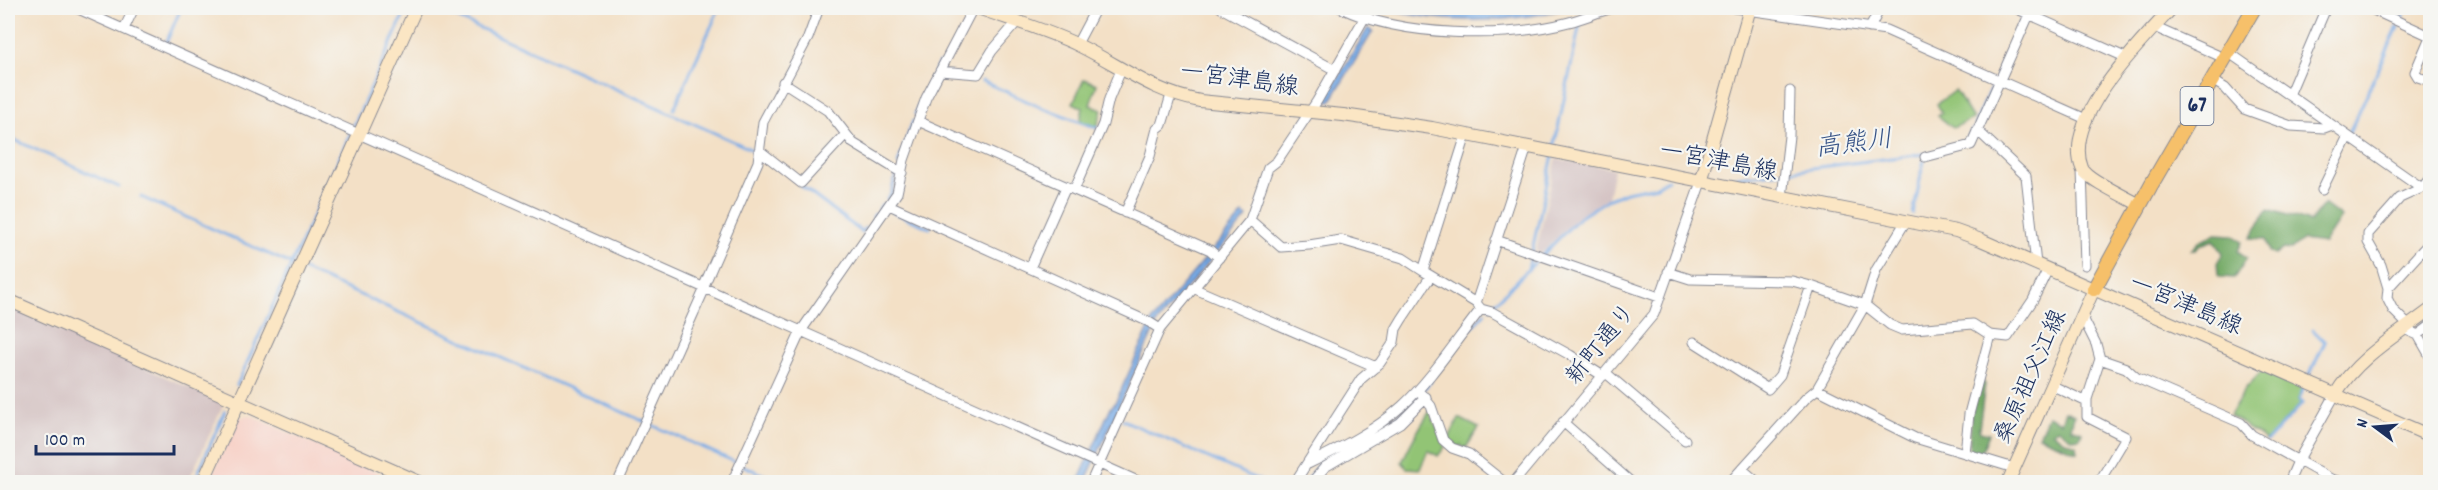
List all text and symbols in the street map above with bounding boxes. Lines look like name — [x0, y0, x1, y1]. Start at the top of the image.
street label: 一宮津島線 — [1177, 56, 1301, 106]
road number: 67 — [2180, 87, 2214, 125]
water label: 高熊川 — [1813, 122, 1895, 168]
street label: 一宮津島線 — [1656, 135, 1780, 191]
street label: 一宮津島線 — [2123, 267, 2247, 345]
street label: 新町通り — [1559, 297, 1645, 393]
street label: 桑原祖父江線 — [1987, 304, 2077, 450]
north arrow — [2345, 397, 2405, 457]
text: N — [2351, 416, 2375, 431]
scale bar — [36, 418, 174, 456]
text: 100 m — [45, 429, 85, 454]

